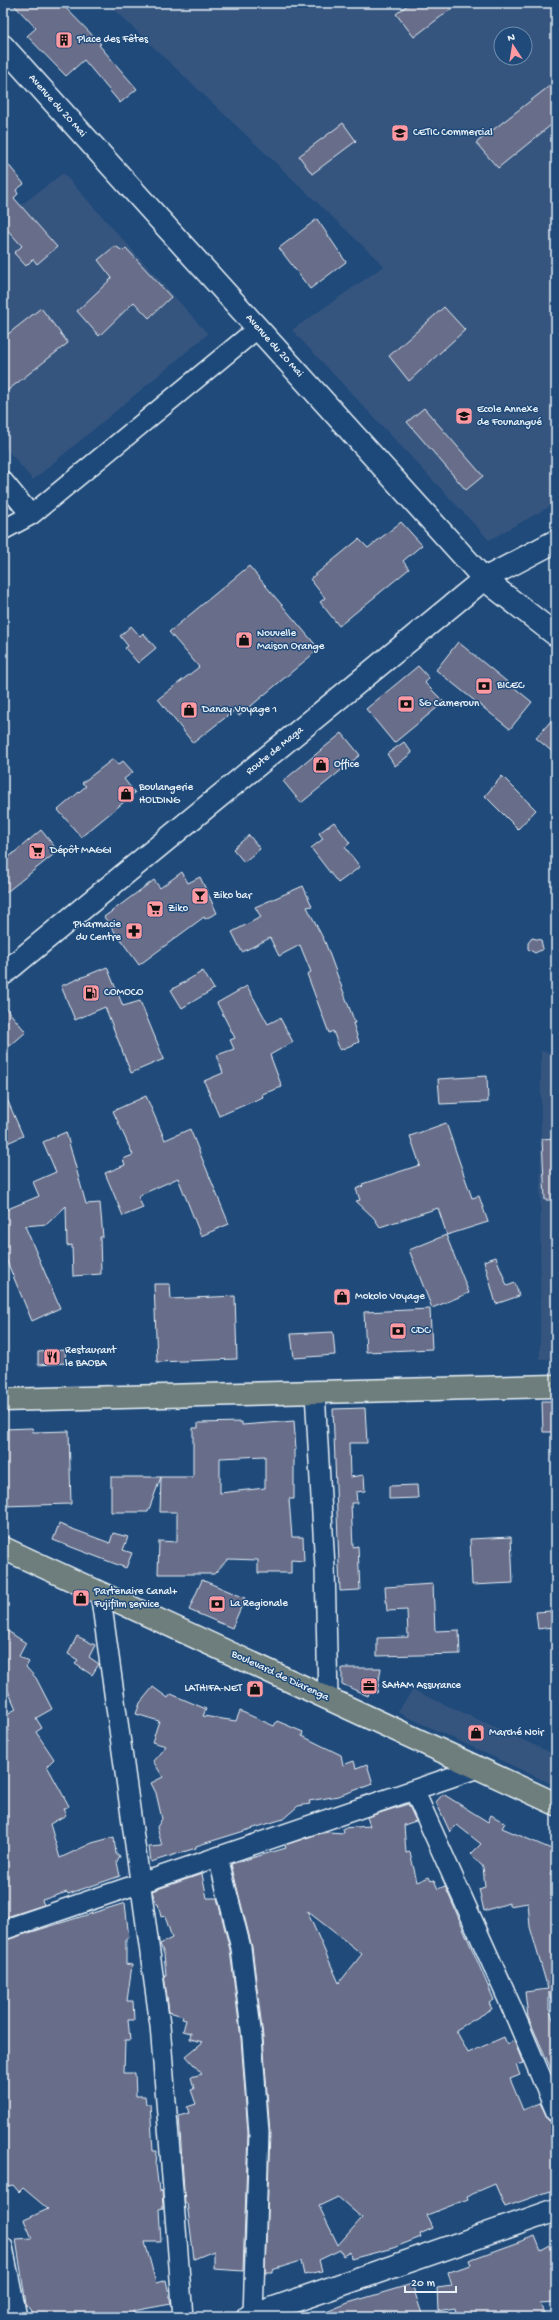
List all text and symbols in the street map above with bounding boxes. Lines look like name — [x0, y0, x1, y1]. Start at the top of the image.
north arrow — [493, 26, 533, 66]
building icon: Place des Fêtes — [54, 30, 74, 50]
text: N — [507, 32, 516, 45]
place label: Place des Fêtes — [76, 34, 149, 46]
street label: Avenue du 20 Mai — [26, 72, 88, 140]
school or university icon: CETIC Commercial — [390, 123, 410, 143]
place label: CETIC Commercial — [413, 127, 493, 139]
street label: Avenue du 20 Mai — [243, 312, 305, 380]
place label: Ecole Annexe de Founangué — [477, 404, 542, 429]
school or university icon: Ecole Annexe de Founangué — [454, 406, 474, 426]
place label: Nouvelle Maison Orange — [257, 628, 325, 653]
shop icon: Nouvelle Maison Orange — [234, 630, 254, 650]
bank icon: BICEC — [474, 676, 494, 696]
place label: BICEC — [496, 680, 525, 692]
bank icon: SG Cameroun — [396, 694, 416, 714]
place label: SG Cameroun — [419, 698, 480, 710]
shop icon: Danay Voyage 1 — [179, 700, 199, 720]
place label: Danay Voyage 1 — [201, 704, 277, 716]
street label: Route de Maga — [244, 724, 307, 778]
shop icon: Office — [311, 755, 331, 775]
place label: Office — [334, 758, 359, 771]
place label: Boulangerie HOLDING — [138, 782, 193, 807]
shop icon: Boulangerie HOLDING — [116, 784, 136, 804]
supermarket icon: Dépôt MAGGI — [27, 841, 47, 861]
place label: Dépôt MAGGI — [49, 845, 112, 857]
bar icon: Ziko bar — [190, 886, 210, 906]
place label: Ziko bar — [213, 890, 253, 902]
supermarket icon: Ziko — [145, 899, 165, 919]
place label: Ziko — [168, 903, 188, 915]
place label: Pharmacie du Centre — [72, 919, 121, 944]
pharmacy icon: Pharmacie du Centre — [124, 921, 144, 941]
fuel station icon: COMOCO — [81, 983, 101, 1003]
place label: COMOCO — [104, 987, 144, 999]
shop icon: Mokolo Voyage — [332, 1287, 352, 1307]
place label: Mokolo Voyage — [355, 1291, 425, 1303]
bank icon: CDC — [388, 1321, 408, 1341]
place label: CDC — [411, 1325, 431, 1337]
place label: Restaurant le BAOBA — [65, 1345, 117, 1370]
restaurant icon: Restaurant le BAOBA — [42, 1347, 62, 1367]
place label: Partenaire Canal+ Fujifilm service — [93, 1586, 178, 1611]
shop icon: Partenaire Canal+ Fujifilm service — [71, 1588, 91, 1608]
bank icon: La Regionale — [207, 1594, 227, 1614]
place label: La Regionale — [230, 1598, 288, 1610]
street label: Boulevard de Diarenga — [229, 1648, 331, 1704]
office icon: SAHAM Assurance — [359, 1676, 379, 1696]
shop icon: LATHIFA-NET — [245, 1679, 265, 1699]
place label: SAHAM Assurance — [382, 1680, 461, 1692]
place label: LATHIFA-NET — [184, 1683, 243, 1695]
shop icon: Marché Noir — [466, 1723, 486, 1743]
place label: Marché Noir — [489, 1727, 545, 1739]
scale bar — [405, 2268, 456, 2294]
text: 20 m — [411, 2277, 436, 2291]

